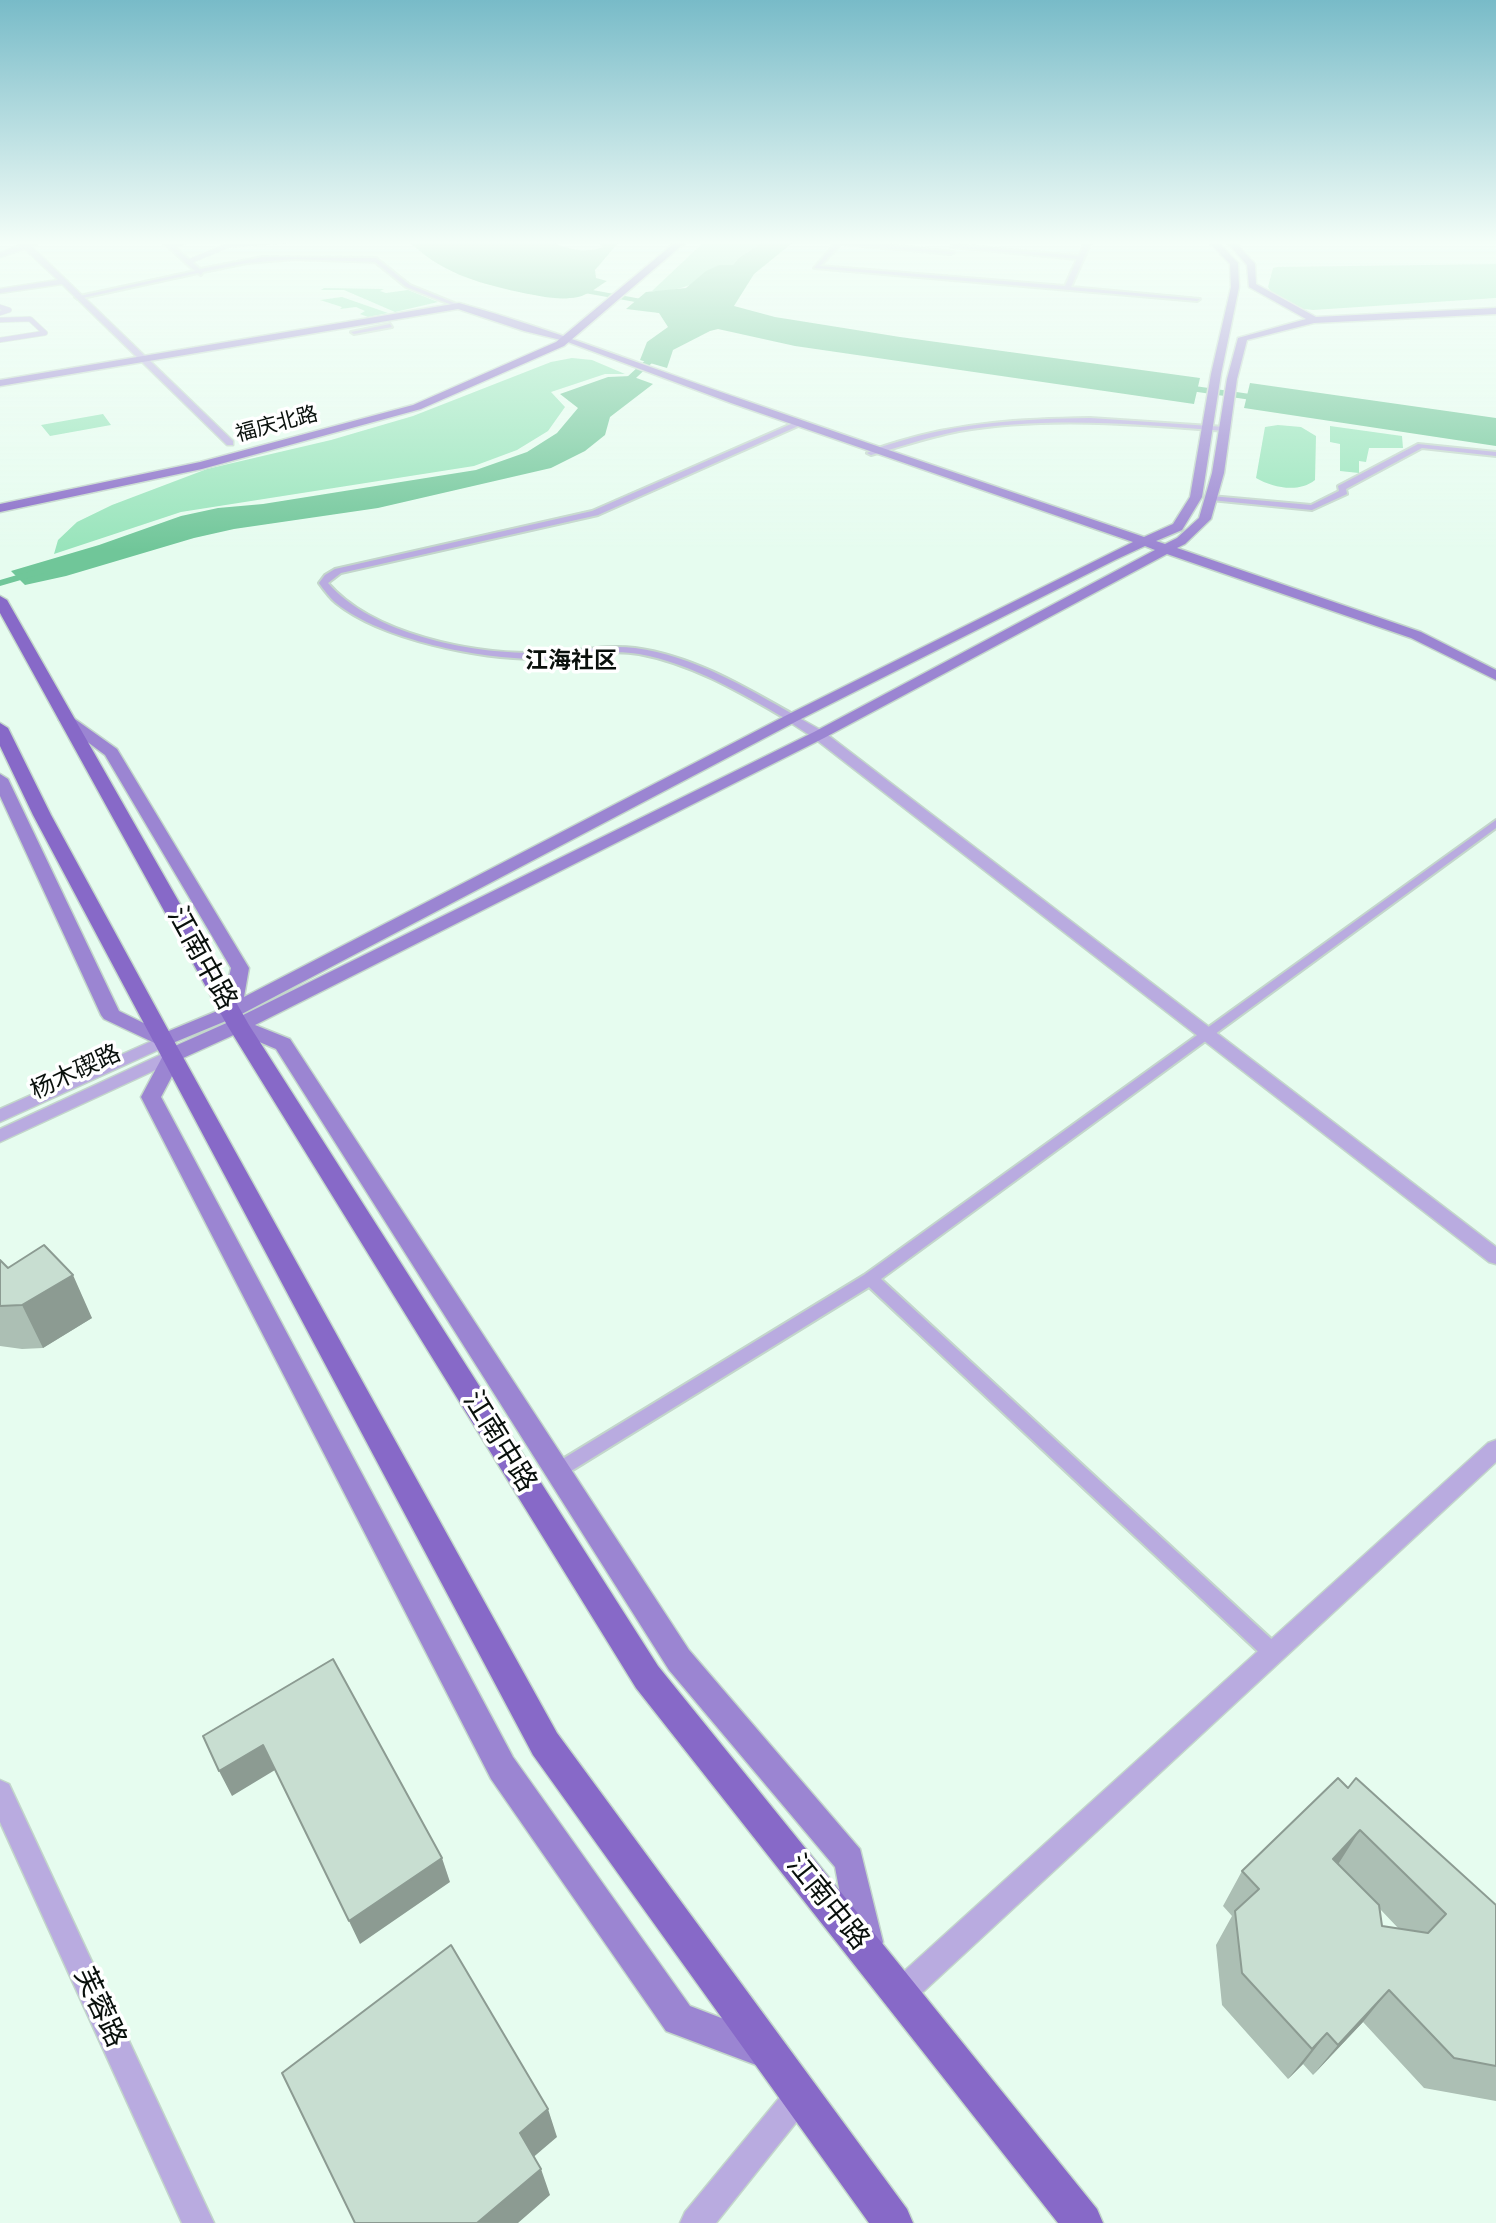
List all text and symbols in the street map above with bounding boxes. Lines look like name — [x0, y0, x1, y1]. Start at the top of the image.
street label: 福庆北路 — [233, 402, 321, 448]
district label: 江海社区 — [525, 648, 617, 676]
street label: 江南中路 — [159, 902, 243, 1016]
street label: 杨木碶路 — [26, 1040, 126, 1106]
street label: 江南中路 — [455, 1386, 543, 1498]
street label: 江南中路 — [779, 1849, 875, 1957]
street label: 芙蓉路 — [66, 1963, 132, 2053]

